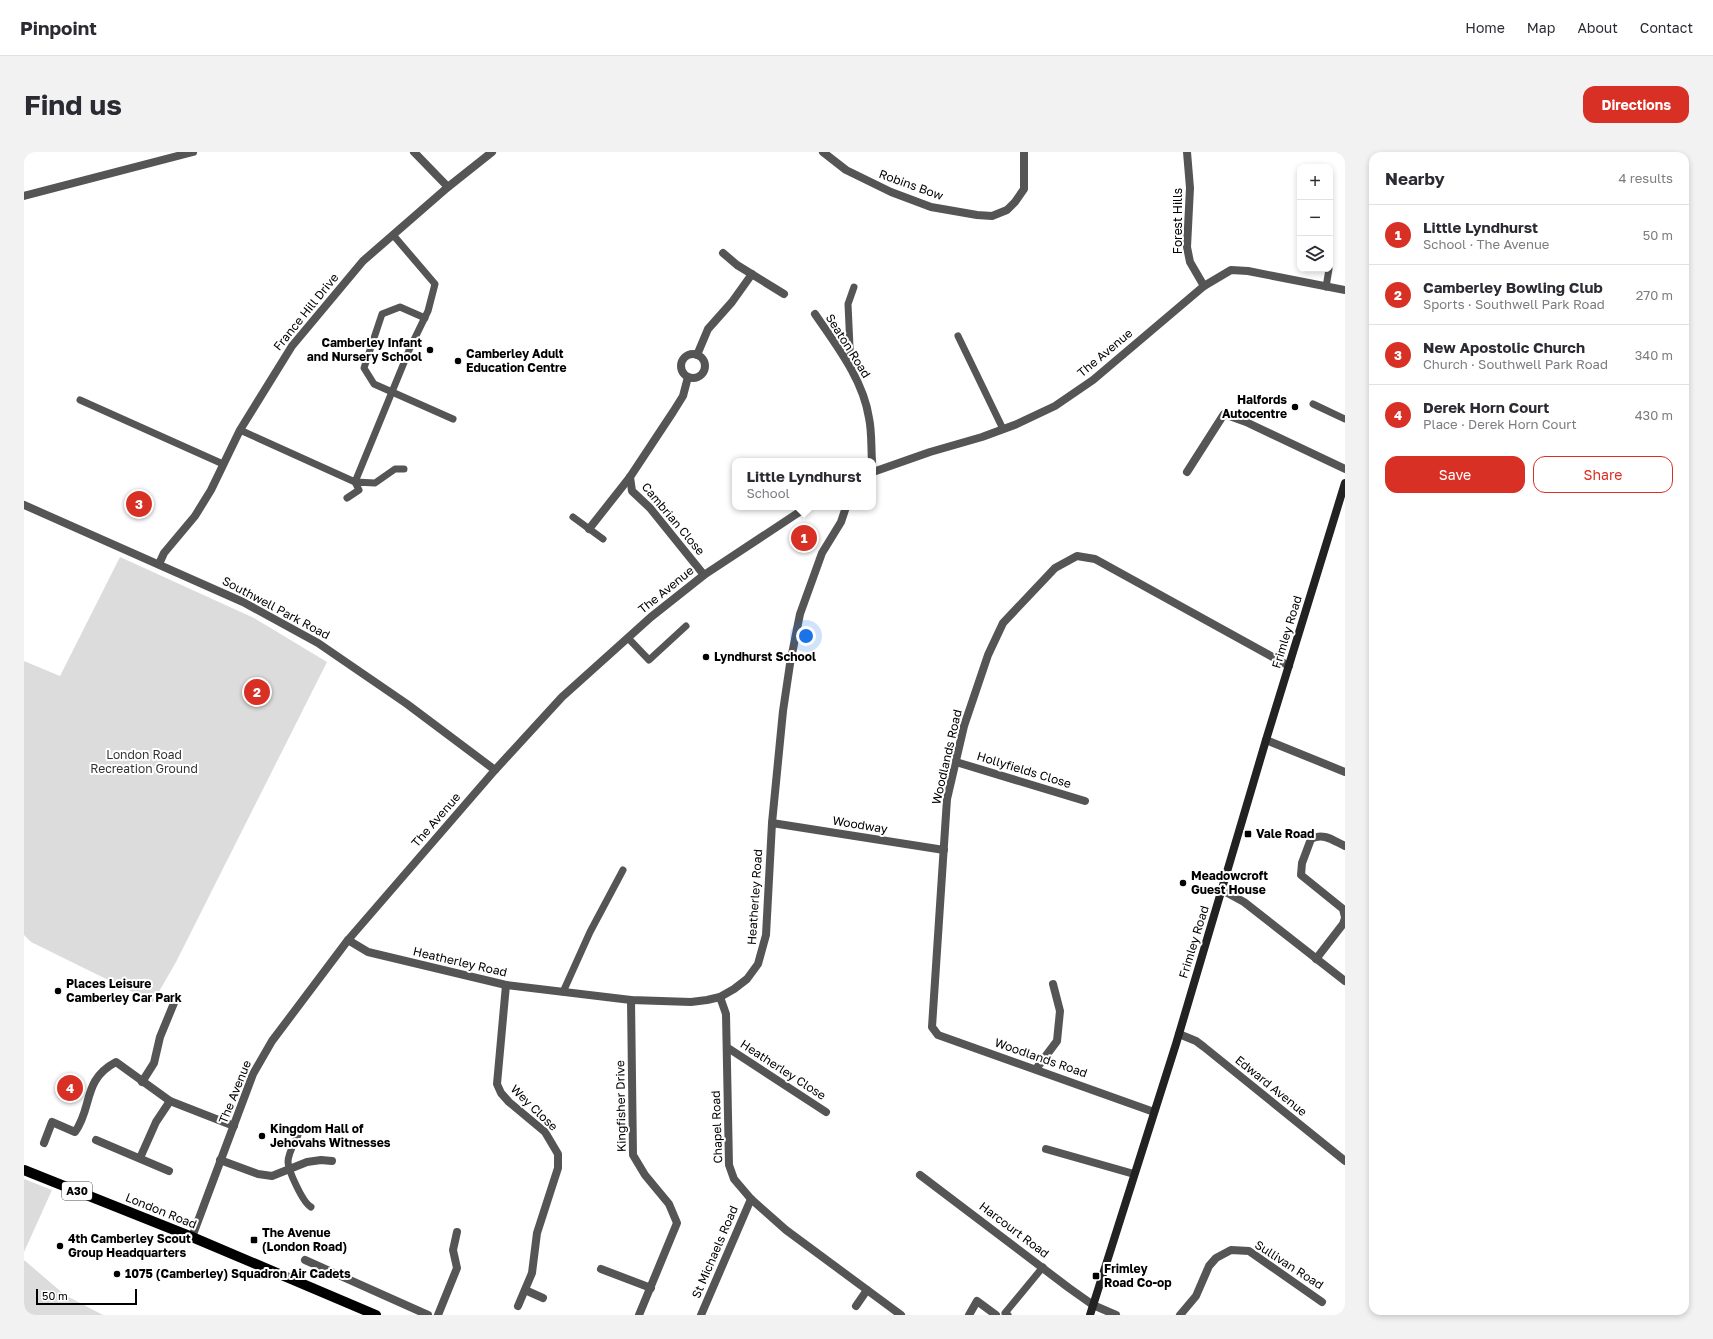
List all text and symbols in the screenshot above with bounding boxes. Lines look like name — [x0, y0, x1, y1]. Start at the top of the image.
text: Pinpoint — [20, 16, 97, 39]
text: Home — [1465, 19, 1505, 36]
text: Map — [1527, 19, 1555, 36]
text: About — [1577, 19, 1618, 36]
text: Contact — [1640, 19, 1693, 36]
button: Directions — [1583, 86, 1689, 123]
text: Find us — [24, 88, 122, 121]
map controls — [1297, 164, 1333, 272]
button: + — [1297, 164, 1333, 200]
street label: Robins Bow — [877, 166, 946, 203]
text: Nearby — [1385, 168, 1445, 189]
text: 4 results — [1619, 170, 1673, 186]
street label: Forest Hills — [1170, 188, 1185, 254]
button: − — [1297, 200, 1333, 236]
text: Little Lyndhurst — [1423, 218, 1538, 236]
text: 1 — [1395, 227, 1401, 243]
text: 50 m — [1643, 227, 1673, 243]
button: layers — [1297, 236, 1333, 272]
text: School · The Avenue — [1423, 236, 1549, 252]
street label: France Hill Drive — [270, 270, 341, 353]
text: Camberley Bowling Club — [1423, 278, 1603, 296]
text: 2 — [1394, 287, 1402, 303]
text: 270 m — [1636, 287, 1673, 303]
text: Sports · Southwell Park Road — [1423, 296, 1605, 312]
street label: Seaton Road — [823, 311, 874, 381]
street label: The Avenue — [1074, 325, 1135, 380]
place label: Camberley Infant and Nursery School — [307, 335, 422, 364]
text: New Apostolic Church — [1423, 338, 1585, 356]
marker: Camberley Infant and Nursery School — [425, 345, 435, 355]
place label: Camberley Adult Education Centre — [466, 346, 567, 375]
text: 3 — [1394, 347, 1402, 363]
text: 340 m — [1635, 347, 1673, 363]
marker: Camberley Adult Education Centre — [453, 356, 463, 366]
text: Church · Southwell Park Road — [1423, 356, 1608, 372]
place label: Halfords Autocentre — [1222, 392, 1287, 421]
text: Derek Horn Court — [1423, 398, 1549, 416]
marker: Halfords Autocentre — [1290, 402, 1300, 412]
text: 4 — [1394, 407, 1402, 423]
text: 430 m — [1635, 407, 1673, 423]
text: Place · Derek Horn Court — [1423, 416, 1577, 432]
button: Save — [1385, 456, 1525, 493]
button: Share — [1533, 456, 1673, 493]
popup — [732, 458, 876, 510]
text: Little Lyndhurst — [746, 467, 862, 485]
street label: Cambrian Close — [639, 479, 708, 558]
text: School — [746, 485, 790, 501]
pin: 3 — [126, 489, 152, 519]
pin: 1 — [791, 523, 817, 553]
street label: The Avenue — [635, 563, 697, 617]
street label: Southwell Park Road — [220, 573, 333, 642]
street label: Frimley Road — [1268, 594, 1305, 670]
your location — [796, 626, 816, 646]
place label: Lyndhurst School — [714, 649, 816, 664]
marker: Lyndhurst School — [701, 652, 711, 662]
pin: 2 — [244, 677, 270, 707]
street label: Woodlands Road — [928, 708, 965, 806]
park label: London Road Recreation Ground — [90, 747, 198, 776]
street label: Hollyfields Close — [975, 748, 1073, 791]
street label: The Avenue — [408, 789, 463, 850]
street label: Woodway — [831, 813, 889, 836]
place label: Vale Road — [1256, 826, 1314, 841]
marker: Vale Road — [1243, 829, 1253, 839]
street label: Heatherley Road — [744, 848, 765, 945]
place label: Meadowcroft Guest House — [1191, 868, 1268, 897]
marker: Meadowcroft Guest House — [1178, 878, 1188, 888]
street label: Frimley Road — [1175, 904, 1212, 980]
street label: Heatherley Road — [412, 943, 509, 980]
place label: Places Leisure Camberley Car Park — [66, 976, 182, 1005]
marker: Places Leisure Camberley Car Park — [53, 986, 63, 996]
street label: Woodlands Road — [993, 1035, 1089, 1080]
street label: Heatherley Close — [738, 1036, 829, 1103]
street label: Edward Avenue — [1232, 1052, 1310, 1119]
street label: The Avenue — [215, 1058, 254, 1126]
street label: Kingfisher Drive — [612, 1060, 629, 1152]
pin: 4 — [57, 1073, 83, 1103]
street label: Wey Close — [508, 1081, 561, 1134]
street label: Chapel Road — [708, 1090, 725, 1164]
place label: Kingdom Hall of Jehovahs Witnesses — [270, 1121, 391, 1150]
marker: Kingdom Hall of Jehovahs Witnesses — [257, 1131, 267, 1141]
road number: A30 — [62, 1182, 92, 1200]
street label: London Road — [123, 1189, 199, 1232]
street label: Harcourt Road — [976, 1198, 1052, 1261]
street label: St Michaels Road — [688, 1203, 741, 1300]
place label: The Avenue (London Road) — [262, 1225, 347, 1254]
place label: 4th Camberley Scout Group Headquarters — [68, 1231, 191, 1260]
marker: The Avenue (London Road) — [249, 1235, 259, 1245]
street label: Sullivan Road — [1252, 1237, 1326, 1292]
marker: 4th Camberley Scout Group Headquarters — [55, 1241, 65, 1251]
place label: Frimley Road Co-op — [1104, 1261, 1172, 1290]
place label: 1075 (Camberley) Squadron Air Cadets — [125, 1266, 351, 1281]
marker: 1075 (Camberley) Squadron Air Cadets — [112, 1269, 122, 1279]
marker: Frimley Road Co-op — [1091, 1271, 1101, 1281]
scale bar — [36, 1287, 137, 1306]
text: 50 m — [42, 1289, 68, 1302]

